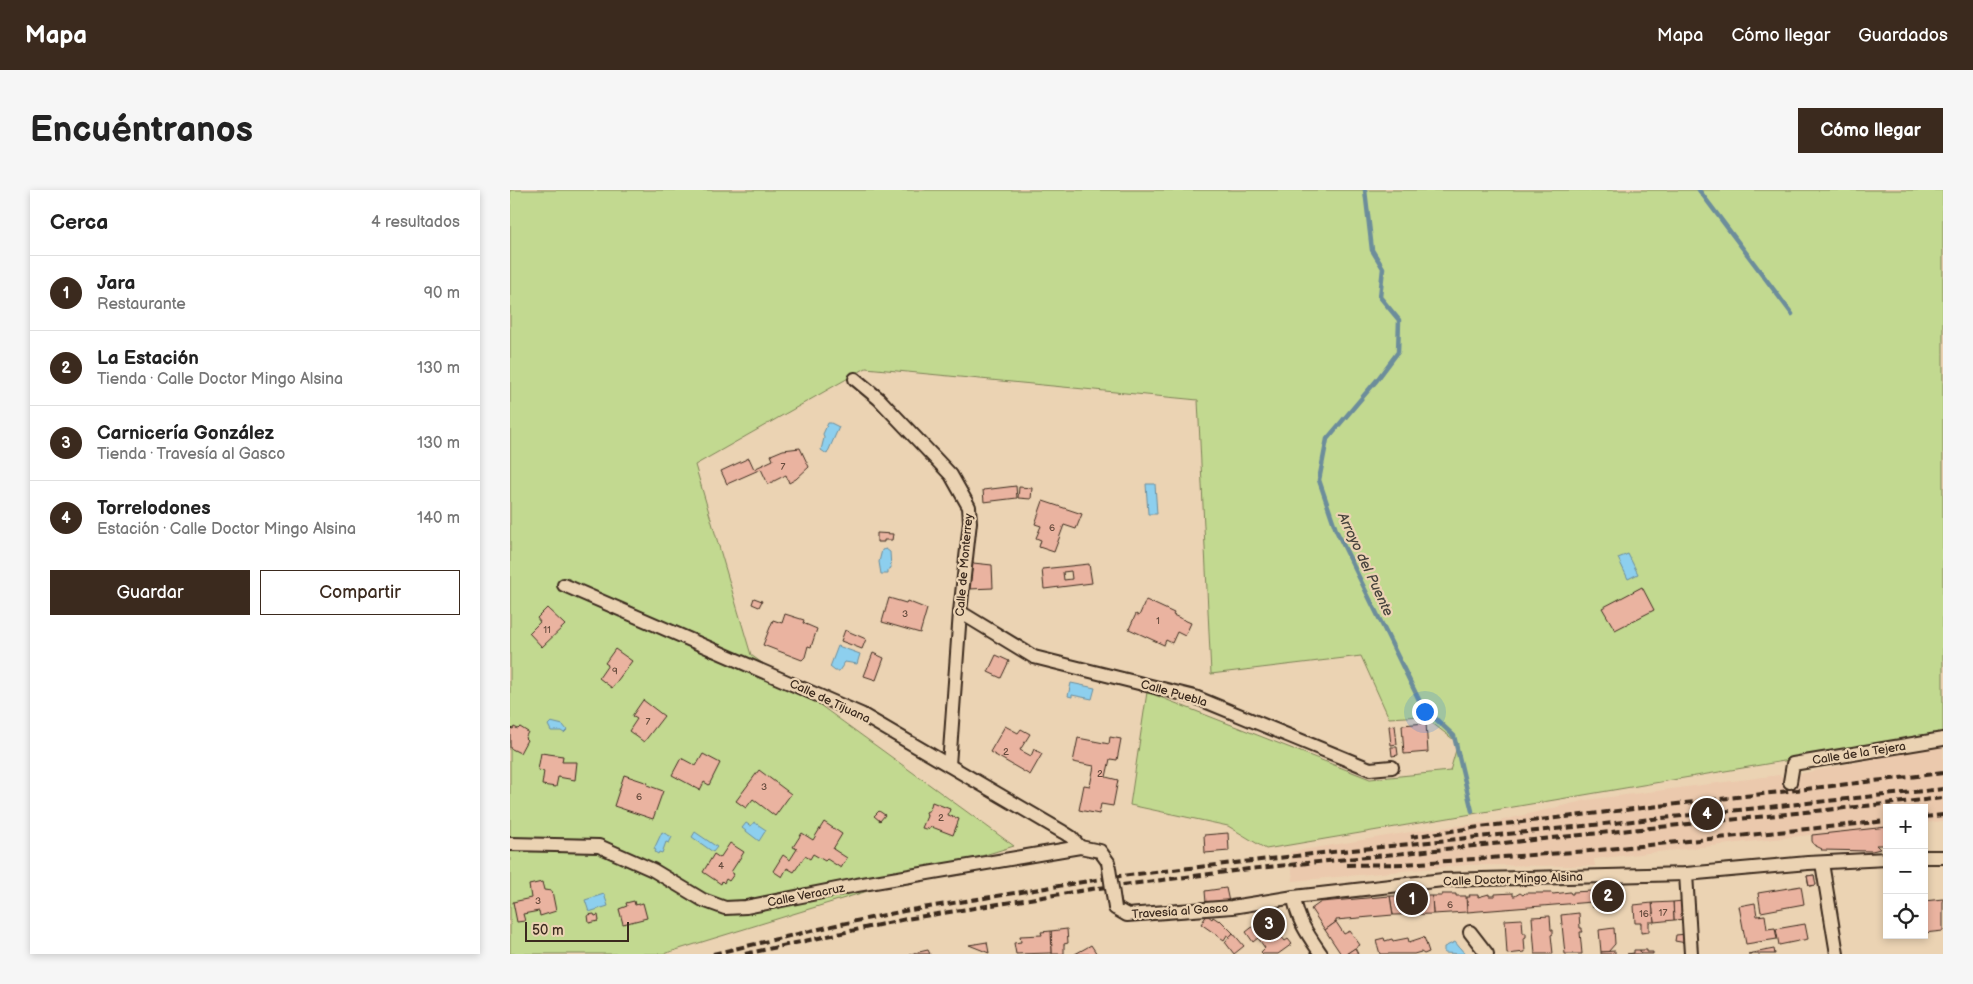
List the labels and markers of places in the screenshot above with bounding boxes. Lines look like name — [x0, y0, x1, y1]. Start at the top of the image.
pin: 4 — [1691, 795, 1723, 833]
pin: 2 — [1592, 877, 1624, 915]
pin: 1 — [1396, 880, 1428, 918]
pin: 3 — [1253, 905, 1285, 943]

